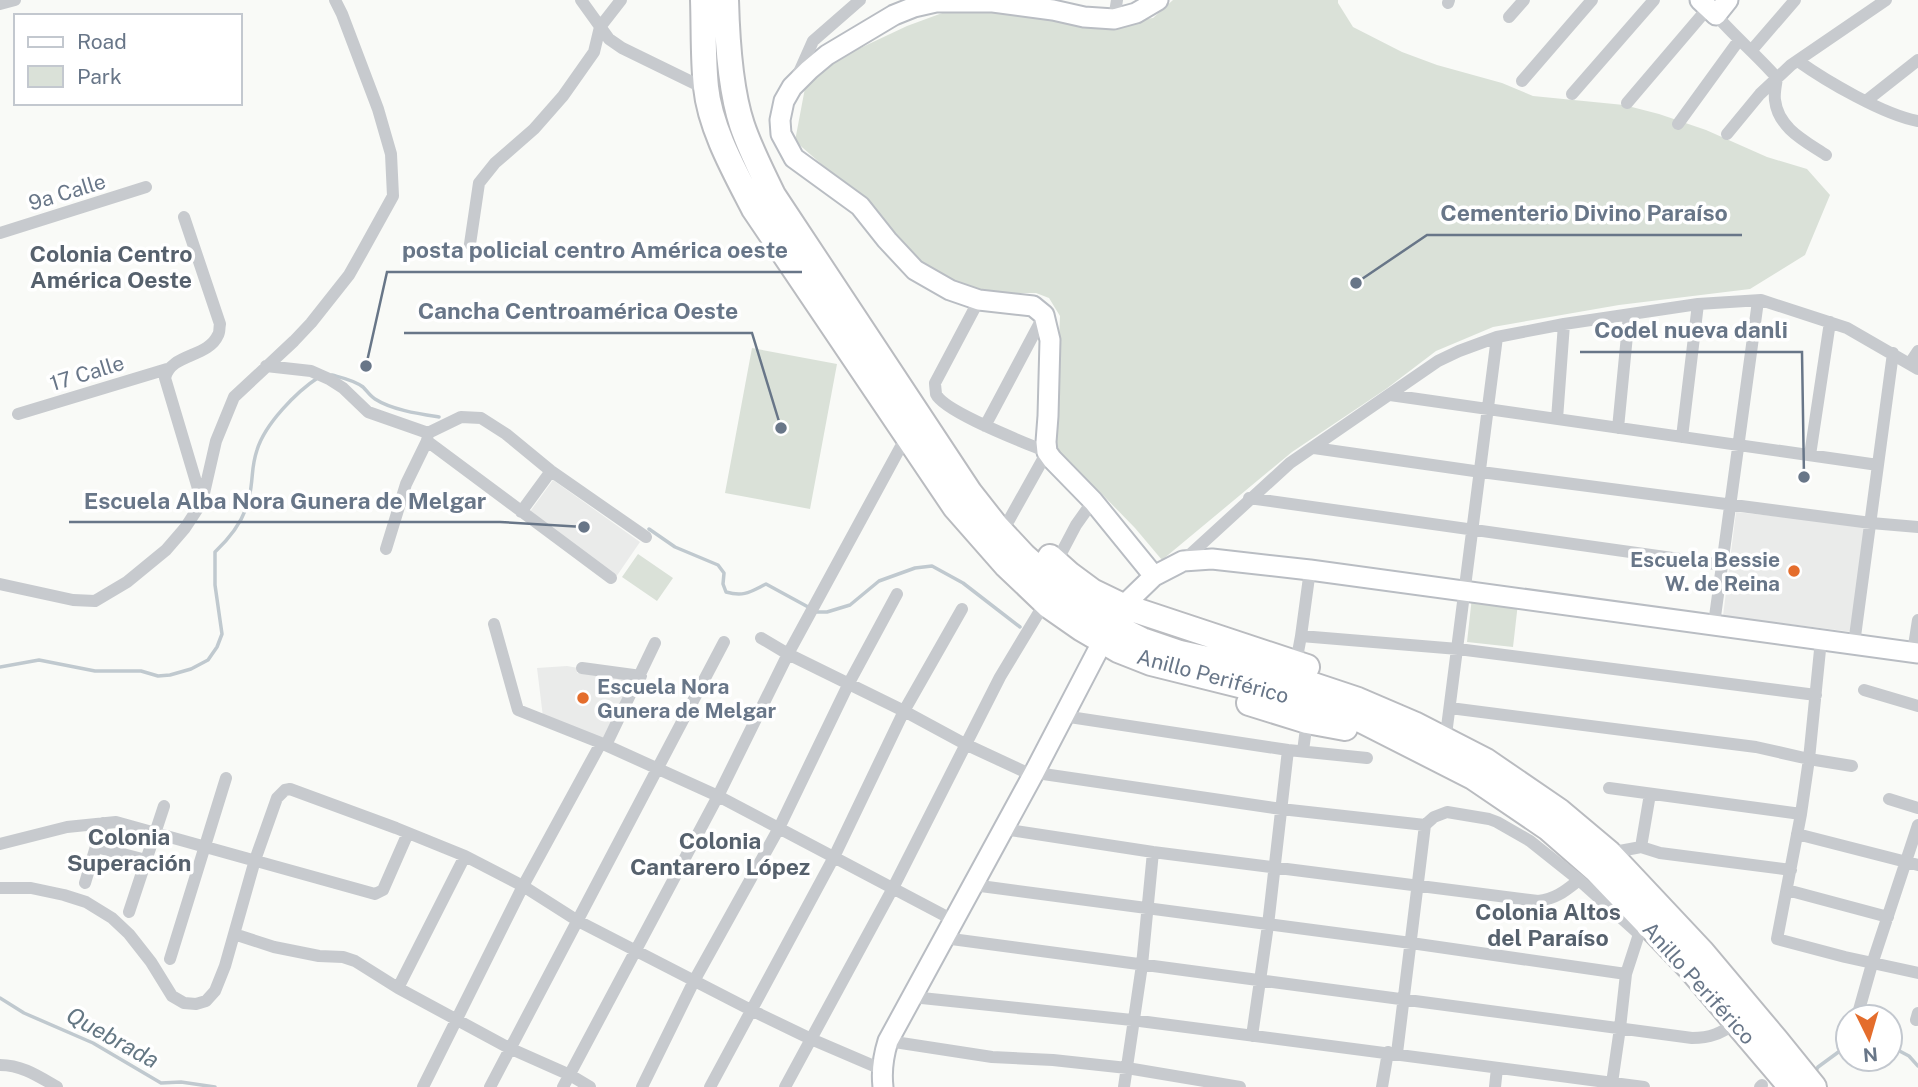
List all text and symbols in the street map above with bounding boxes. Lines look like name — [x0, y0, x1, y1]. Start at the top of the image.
legend — [14, 14, 242, 105]
text: Road — [77, 29, 127, 54]
text: Park — [77, 64, 122, 89]
street label: 9a Calle — [25, 168, 109, 216]
callout: Cementerio Divino Paraíso — [1427, 191, 1742, 235]
text: Cementerio Divino Paraíso — [1440, 199, 1728, 226]
callout: posta policial centro América oeste — [387, 228, 802, 272]
text: posta policial centro América oeste — [402, 236, 788, 263]
district label: Colonia Centro América Oeste — [29, 240, 193, 293]
callout: Cancha Centroamérica Oeste — [404, 289, 752, 333]
text: Cancha Centroamérica Oeste — [418, 297, 738, 324]
callout: Codel nueva danli — [1580, 308, 1802, 352]
text: Codel nueva danli — [1594, 316, 1788, 343]
street label: 17 Calle — [47, 350, 127, 396]
callout: Escuela Alba Nora Gunera de Melgar — [69, 478, 500, 522]
text: Escuela Alba Nora Gunera de Melgar — [84, 487, 486, 514]
place label: Escuela Bessie W. de Reina — [1630, 547, 1780, 596]
marker: Escuela Bessie W. de Reina — [1786, 563, 1802, 579]
street label: Anillo Periférico — [1134, 644, 1292, 708]
place label: Escuela Nora Gunera de Melgar — [597, 674, 776, 723]
marker: Escuela Nora Gunera de Melgar — [575, 690, 591, 706]
district label: Colonia Superación — [67, 823, 191, 876]
district label: Colonia Cantarero López — [630, 827, 810, 880]
district label: Colonia Altos del Paraíso — [1475, 898, 1621, 951]
street label: Anillo Periférico — [1637, 917, 1761, 1049]
water label: Quebrada — [62, 1001, 164, 1073]
north arrow — [1834, 1003, 1904, 1073]
text: N — [1862, 1043, 1879, 1067]

